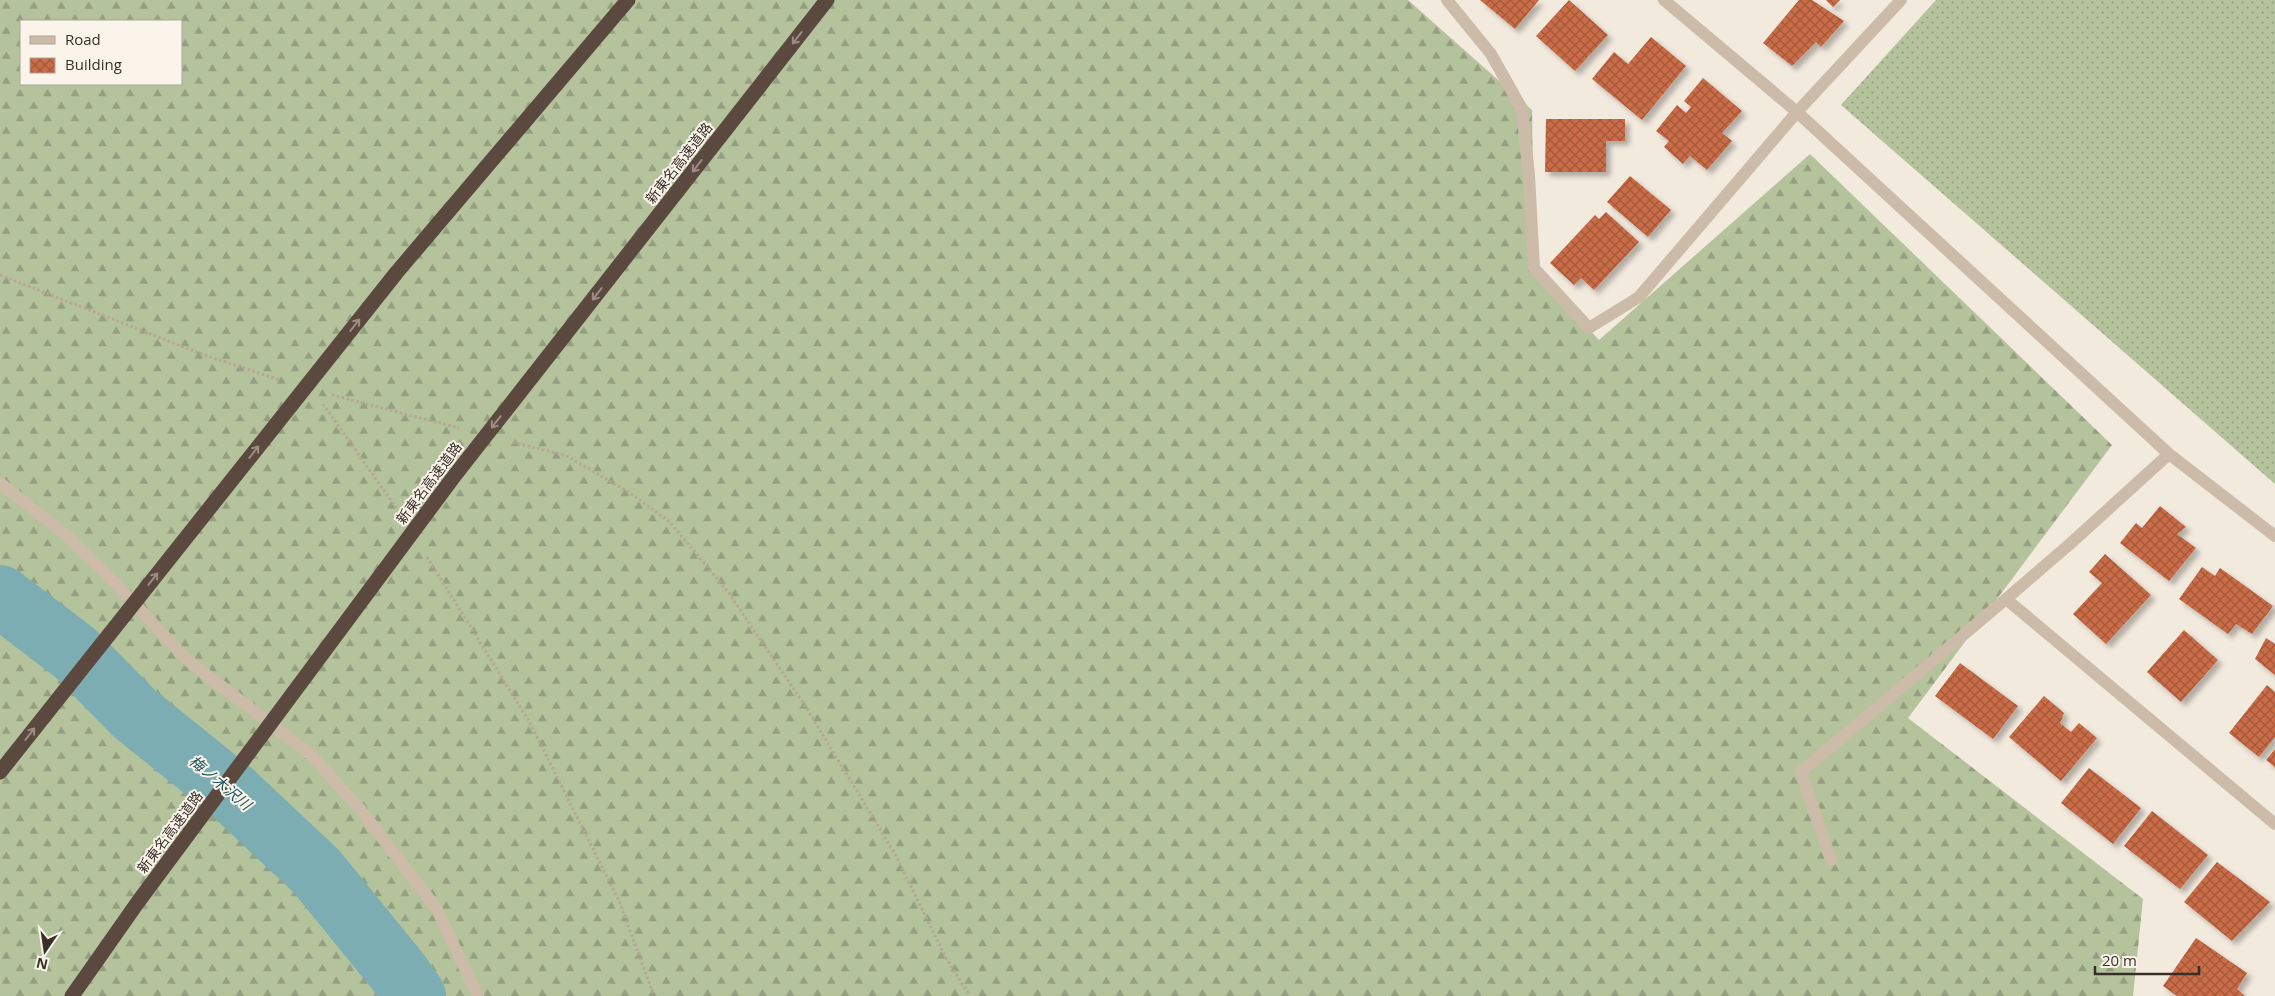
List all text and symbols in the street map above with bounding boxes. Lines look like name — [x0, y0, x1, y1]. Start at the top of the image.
legend — [20, 20, 182, 85]
text: Road — [65, 29, 101, 49]
one-way arrow — [792, 31, 803, 44]
text: Building — [65, 54, 122, 74]
street label: 新東名高速道路 — [641, 118, 716, 207]
one-way arrow — [692, 159, 702, 173]
one-way arrow — [591, 287, 602, 300]
one-way arrow — [350, 318, 361, 331]
one-way arrow — [491, 415, 502, 428]
street label: 新東名高速道路 — [392, 438, 466, 528]
one-way arrow — [249, 446, 260, 459]
one-way arrow — [148, 573, 159, 586]
one-way arrow — [25, 728, 36, 741]
water label: 梅ノ木沢川 — [185, 750, 257, 815]
street label: 新東名高速道路 — [133, 787, 207, 877]
north arrow — [20, 926, 70, 976]
scale bar — [2095, 944, 2199, 976]
text: 20 m — [2102, 950, 2137, 970]
text: N — [34, 954, 50, 975]

